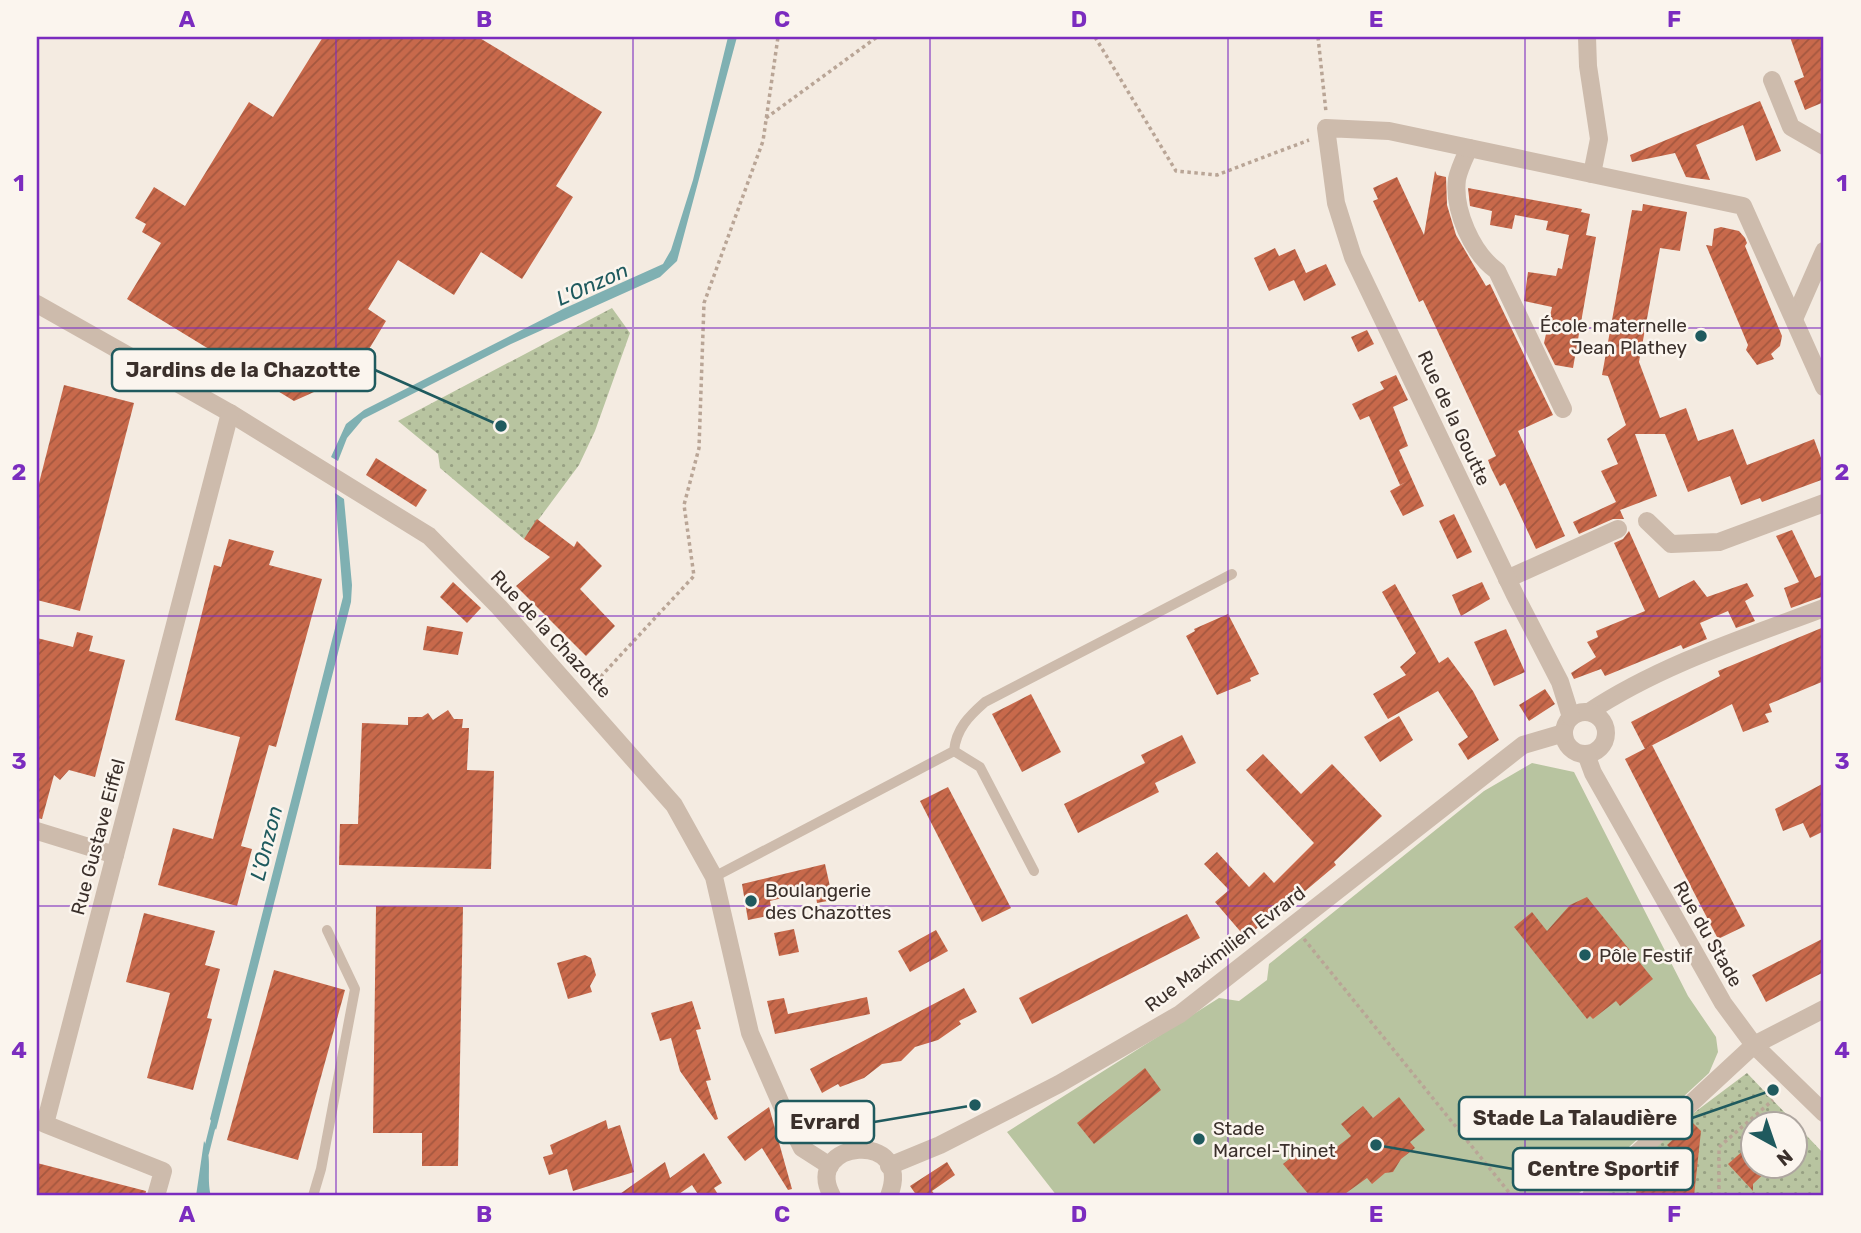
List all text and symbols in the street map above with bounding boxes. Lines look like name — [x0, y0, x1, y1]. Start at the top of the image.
text: A — [179, 5, 196, 33]
text: B — [476, 5, 492, 33]
text: C — [774, 5, 790, 33]
text: D — [1071, 5, 1087, 33]
text: E — [1369, 5, 1383, 33]
text: F — [1667, 5, 1681, 33]
text: 1 — [13, 169, 25, 197]
text: 1 — [1836, 169, 1848, 197]
water label: L'Onzon — [552, 257, 632, 311]
place label: École maternelle Jean Plathey — [1540, 314, 1687, 359]
marker: École maternelle Jean Plathey — [1693, 328, 1709, 344]
street label: Rue de la Goutte — [1413, 347, 1495, 489]
callout: Jardins de la Chazotte — [112, 349, 375, 391]
text: Jardins de la Chazotte — [126, 357, 360, 382]
text: 2 — [12, 458, 26, 486]
text: 2 — [1835, 458, 1849, 486]
street label: Rue de la Chazotte — [486, 565, 616, 703]
text: 3 — [11, 747, 27, 775]
text: 3 — [1834, 747, 1850, 775]
street label: Rue Gustave Eiffel — [66, 756, 130, 918]
water label: L'Onzon — [245, 803, 287, 883]
street label: Rue du Stade — [1668, 877, 1748, 991]
place label: Boulangerie des Chazottes — [765, 879, 892, 924]
street label: Rue Maximilien Evrard — [1140, 881, 1310, 1017]
marker: Boulangerie des Chazottes — [743, 893, 759, 909]
place label: Pôle Festif — [1599, 944, 1693, 967]
marker: Pôle Festif — [1577, 947, 1593, 963]
text: 4 — [11, 1036, 27, 1064]
text: 4 — [1834, 1036, 1850, 1064]
callout: Stade La Talaudière — [1459, 1097, 1692, 1139]
callout: Evrard — [776, 1101, 874, 1143]
text: Stade La Talaudière — [1473, 1105, 1677, 1130]
text: Evrard — [790, 1109, 860, 1134]
north arrow — [1738, 1110, 1808, 1180]
place label: Stade Marcel-Thinet — [1213, 1117, 1336, 1162]
marker: Stade Marcel-Thinet — [1191, 1131, 1207, 1147]
text: N — [1772, 1144, 1797, 1171]
callout: Centre Sportif — [1513, 1148, 1693, 1190]
text: Centre Sportif — [1527, 1156, 1679, 1181]
text: A — [179, 1200, 196, 1228]
text: B — [476, 1200, 492, 1228]
text: C — [774, 1200, 790, 1228]
text: D — [1071, 1200, 1087, 1228]
text: E — [1369, 1200, 1383, 1228]
text: F — [1667, 1200, 1681, 1228]

